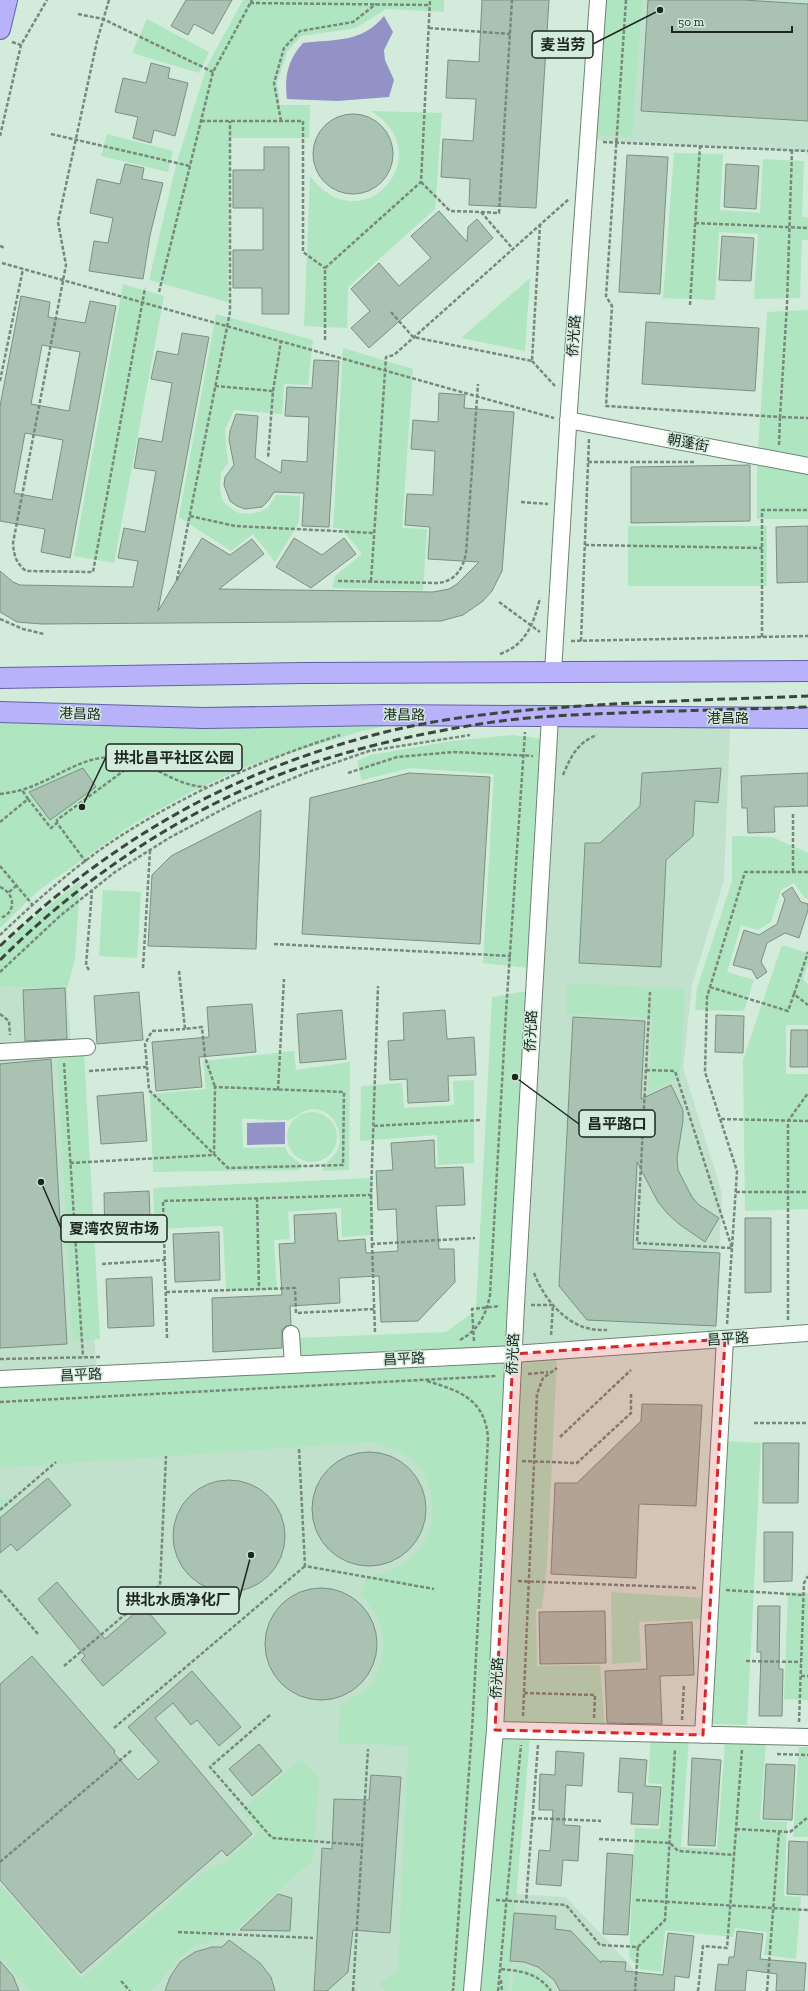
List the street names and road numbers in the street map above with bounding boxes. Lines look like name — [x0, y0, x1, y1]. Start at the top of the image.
street label: 侨光路 — [564, 314, 584, 358]
street label: 朝蓬街 — [666, 431, 710, 455]
street label: 港昌路 — [59, 705, 101, 723]
street label: 港昌路 — [383, 706, 425, 724]
street label: 港昌路 — [707, 710, 749, 727]
street label: 侨光路 — [521, 1010, 541, 1052]
street label: 昌平路 — [706, 1329, 750, 1349]
street label: 侨光路 — [503, 1333, 523, 1375]
street label: 昌平路 — [383, 1349, 425, 1369]
street label: 昌平路 — [60, 1365, 102, 1385]
street label: 侨光路 — [487, 1657, 507, 1699]

